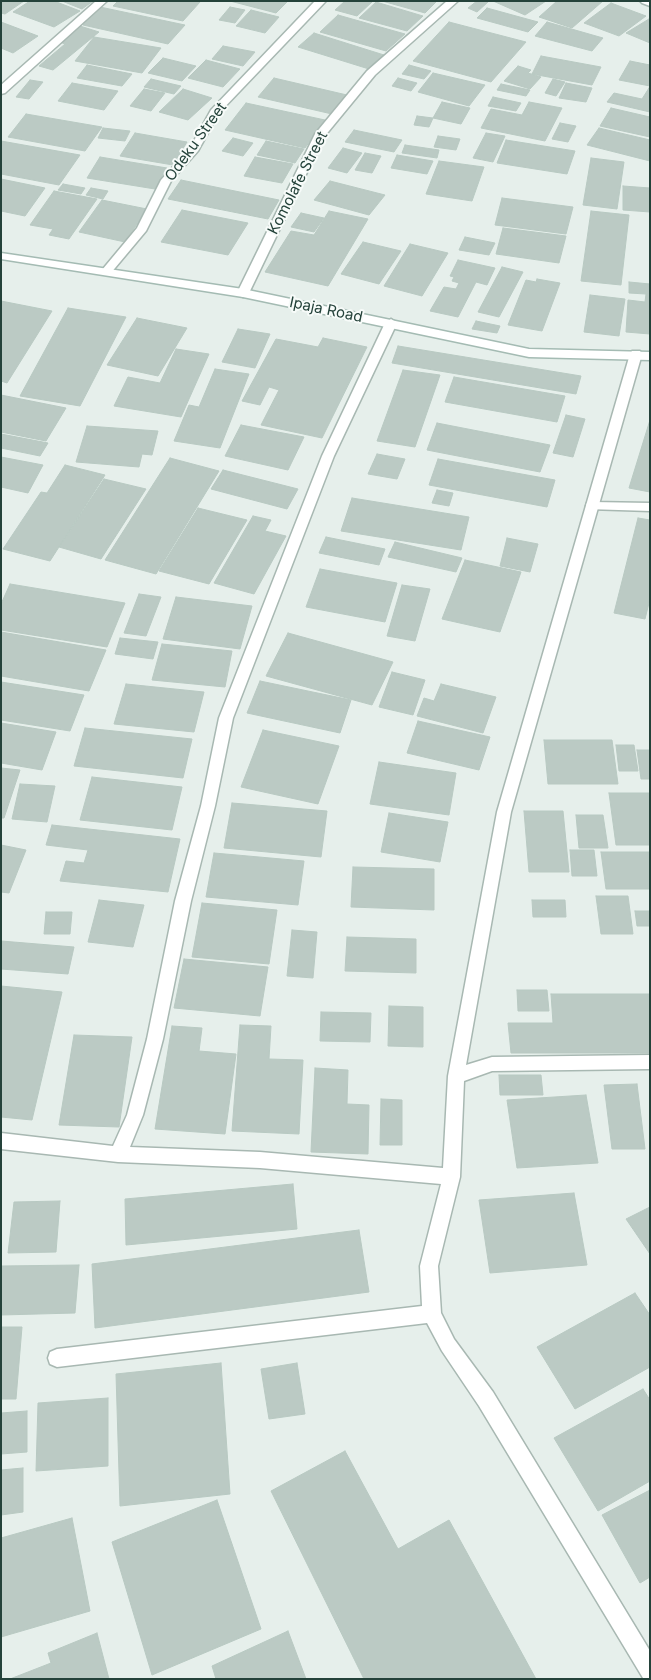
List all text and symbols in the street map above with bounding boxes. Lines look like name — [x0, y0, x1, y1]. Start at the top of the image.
street label: Odeku Street — [161, 99, 231, 185]
street label: Komolafe Street — [264, 129, 332, 237]
street label: Ipaja Road — [288, 293, 364, 327]

